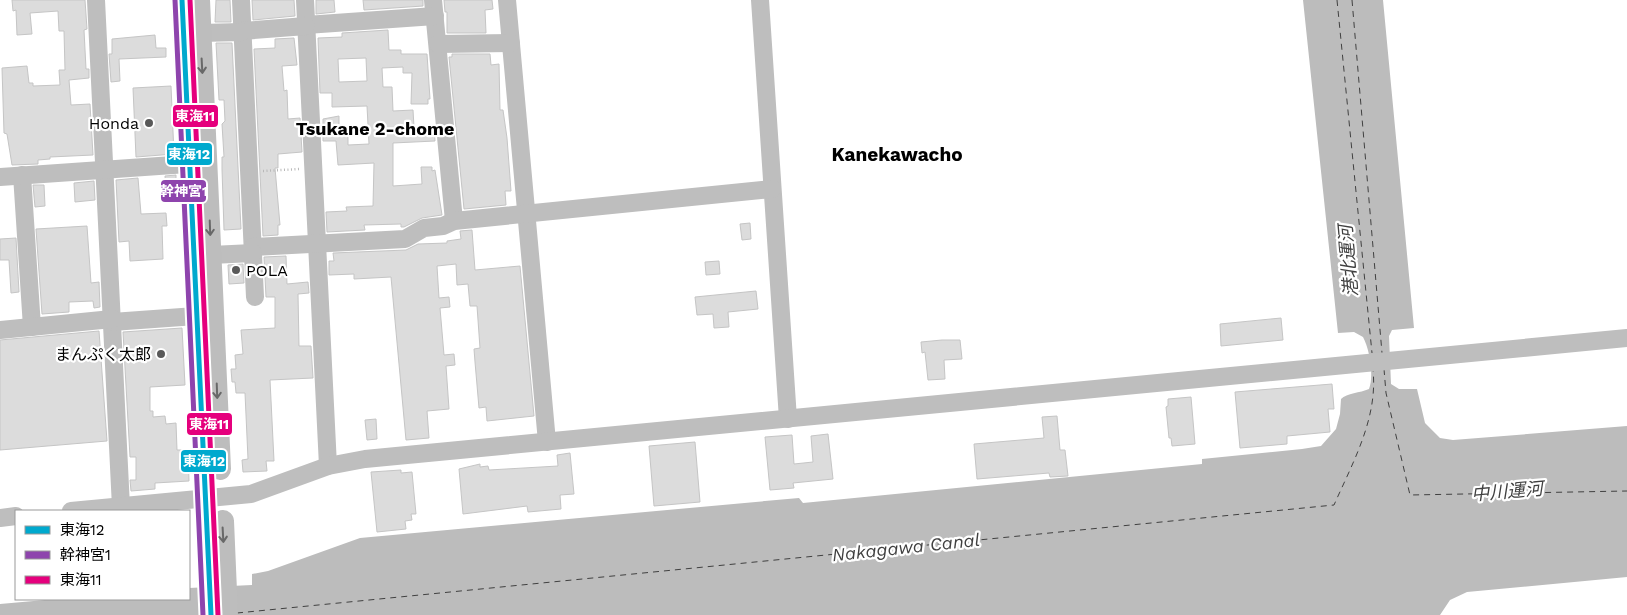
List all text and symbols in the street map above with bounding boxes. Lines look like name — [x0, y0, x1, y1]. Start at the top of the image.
one-way arrow — [198, 58, 207, 74]
line badge: 東海11 — [172, 104, 219, 128]
text: 東海11 — [175, 108, 215, 124]
place label: Honda — [89, 114, 139, 133]
marker: Honda — [143, 117, 155, 129]
district label: Tsukane 2-chome — [296, 118, 454, 139]
line badge: 東海12 — [166, 142, 213, 166]
district label: Kanekawacho — [831, 143, 963, 166]
text: 東海12 — [168, 146, 210, 162]
line badge: 幹神宮1 — [160, 179, 207, 203]
text: 幹神宮1 — [160, 183, 208, 199]
one-way arrow — [206, 220, 215, 236]
water label: 港北運河 — [1334, 221, 1362, 298]
place label: POLA — [246, 261, 288, 280]
marker: POLA — [230, 264, 242, 276]
place label: まんぷく太郎 — [55, 345, 151, 364]
marker: まんぷく太郎 — [155, 348, 167, 360]
one-way arrow — [212, 382, 222, 399]
line badge: 東海11 — [186, 412, 233, 436]
text: 東海11 — [189, 416, 229, 432]
line badge: 東海12 — [180, 449, 227, 473]
text: 東海12 — [183, 453, 225, 469]
water label: 中川運河 — [1470, 477, 1547, 505]
legend — [15, 510, 190, 600]
text: 東海12 — [60, 521, 105, 539]
one-way arrow — [219, 527, 228, 543]
water label: Nakagawa Canal — [831, 529, 981, 565]
text: 幹神宮1 — [60, 546, 111, 564]
text: 東海11 — [60, 571, 102, 589]

